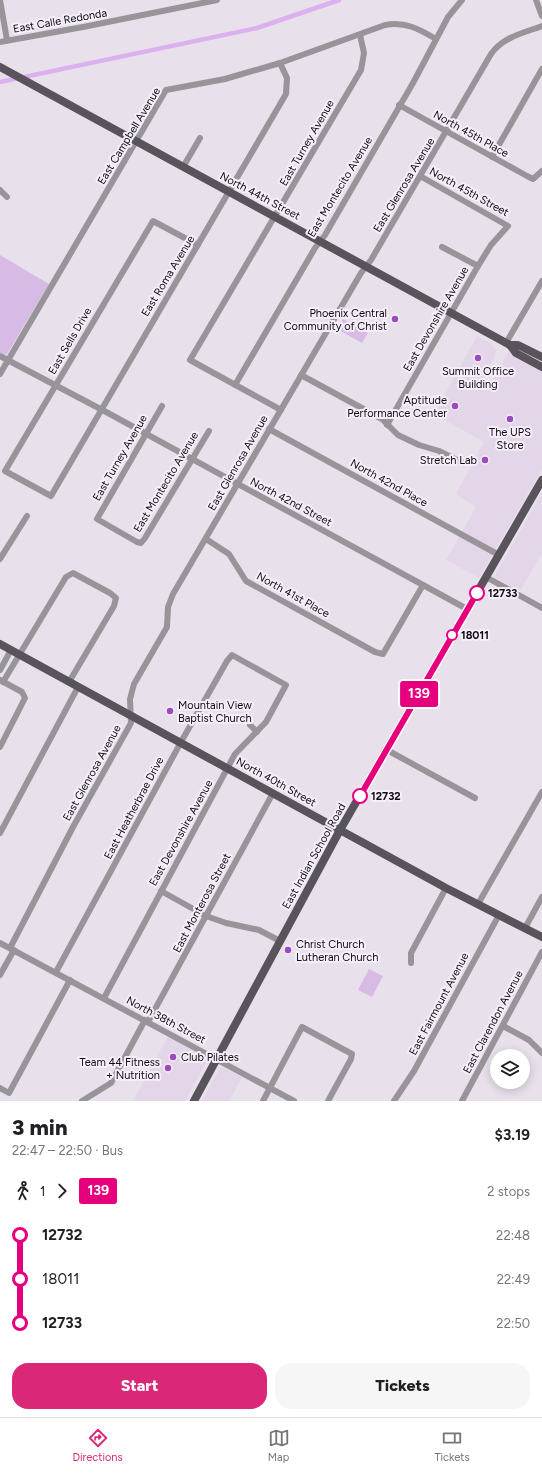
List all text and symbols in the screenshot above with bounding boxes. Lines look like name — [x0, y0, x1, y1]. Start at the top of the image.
street label: East Calle Redonda — [12, 6, 108, 36]
street label: East Campbell Avenue — [95, 85, 163, 187]
street label: East Turney Avenue — [277, 98, 337, 188]
street label: North 45th Place — [431, 108, 511, 160]
street label: East Montecito Avenue — [305, 134, 375, 240]
street label: East Glenrosa Avenue — [371, 135, 437, 235]
street label: North 45th Street — [427, 165, 511, 219]
street label: North 44th Street — [218, 169, 302, 223]
street label: East Roma Avenue — [139, 233, 197, 319]
street label: East Devonshire Avenue — [401, 264, 471, 374]
street label: East Sells Drive — [46, 305, 94, 377]
place label: Phoenix Central Community of Christ — [284, 307, 387, 333]
marker: Phoenix Central Community of Christ — [390, 314, 400, 324]
marker: Summit Office Building — [473, 353, 483, 363]
place label: Summit Office Building — [442, 365, 514, 391]
place label: Aptitude Performance Center — [347, 394, 447, 420]
marker: Aptitude Performance Center — [450, 401, 460, 411]
street label: East Turney Avenue — [90, 413, 150, 503]
street label: East Glenrosa Avenue — [205, 413, 271, 513]
marker: The UPS Store — [505, 414, 515, 424]
place label: The UPS Store — [489, 426, 531, 452]
street label: East Montecito Avenue — [131, 429, 201, 535]
place label: Stretch Lab — [420, 454, 477, 467]
marker: Stretch Lab — [480, 455, 490, 465]
street label: North 42nd Place — [348, 456, 430, 510]
street label: North 42nd Street — [248, 475, 334, 529]
street label: North 41st Place — [254, 570, 332, 620]
marker: 12733 — [469, 585, 485, 601]
place label: 12733 — [488, 587, 517, 600]
marker: 18011 — [446, 629, 458, 641]
place label: 18011 — [461, 629, 489, 642]
line badge: 139 — [396, 681, 442, 707]
text: 139 — [408, 685, 430, 702]
place label: Mountain View Baptist Church — [178, 699, 252, 725]
marker: Mountain View Baptist Church — [165, 706, 175, 716]
street label: East Glenrosa Avenue — [60, 723, 124, 823]
street label: East Heatherbrae Drive — [102, 755, 166, 861]
street label: North 40th Street — [234, 755, 318, 809]
street label: East Devonshire Avenue — [146, 778, 216, 888]
marker: 12732 — [352, 788, 368, 804]
place label: 12732 — [371, 790, 401, 803]
street label: East Indian School Road — [280, 801, 348, 911]
street label: East Monterosa Street — [170, 851, 234, 955]
place label: Christ Church Lutheran Church — [296, 938, 378, 964]
marker: Christ Church Lutheran Church — [283, 945, 293, 955]
street label: East Fairmount Avenue — [406, 951, 472, 1057]
street label: East Clarendon Avenue — [460, 968, 526, 1076]
street label: North 38th Street — [124, 994, 208, 1046]
map controls — [490, 1049, 530, 1089]
button: layers — [490, 1049, 530, 1089]
place label: Club Pilates — [181, 1051, 239, 1064]
marker: Club Pilates — [168, 1052, 178, 1062]
place label: Team 44 Fitness + Nutrition — [79, 1056, 160, 1082]
marker: Team 44 Fitness + Nutrition — [163, 1063, 173, 1073]
text: 3 min — [12, 1114, 68, 1141]
text: $3.19 — [495, 1126, 530, 1144]
text: 22:47 – 22:50 · Bus — [12, 1143, 123, 1158]
icon: walk — [12, 1180, 34, 1202]
icon: forward — [51, 1180, 73, 1202]
text: 139 — [87, 1182, 109, 1199]
text: 1 — [40, 1184, 45, 1199]
text: 2 stops — [487, 1184, 530, 1199]
text: 12732 — [42, 1226, 82, 1244]
text: 22:48 — [496, 1228, 530, 1243]
text: 18011 — [42, 1270, 79, 1288]
text: 22:49 — [497, 1272, 530, 1287]
text: 12733 — [42, 1314, 82, 1332]
text: 22:50 — [496, 1316, 530, 1331]
button: Start — [12, 1363, 267, 1409]
button: Tickets — [275, 1363, 530, 1409]
tab: Directions — [72, 1427, 123, 1464]
tab: Map — [268, 1427, 290, 1464]
tab: Tickets — [434, 1427, 470, 1464]

